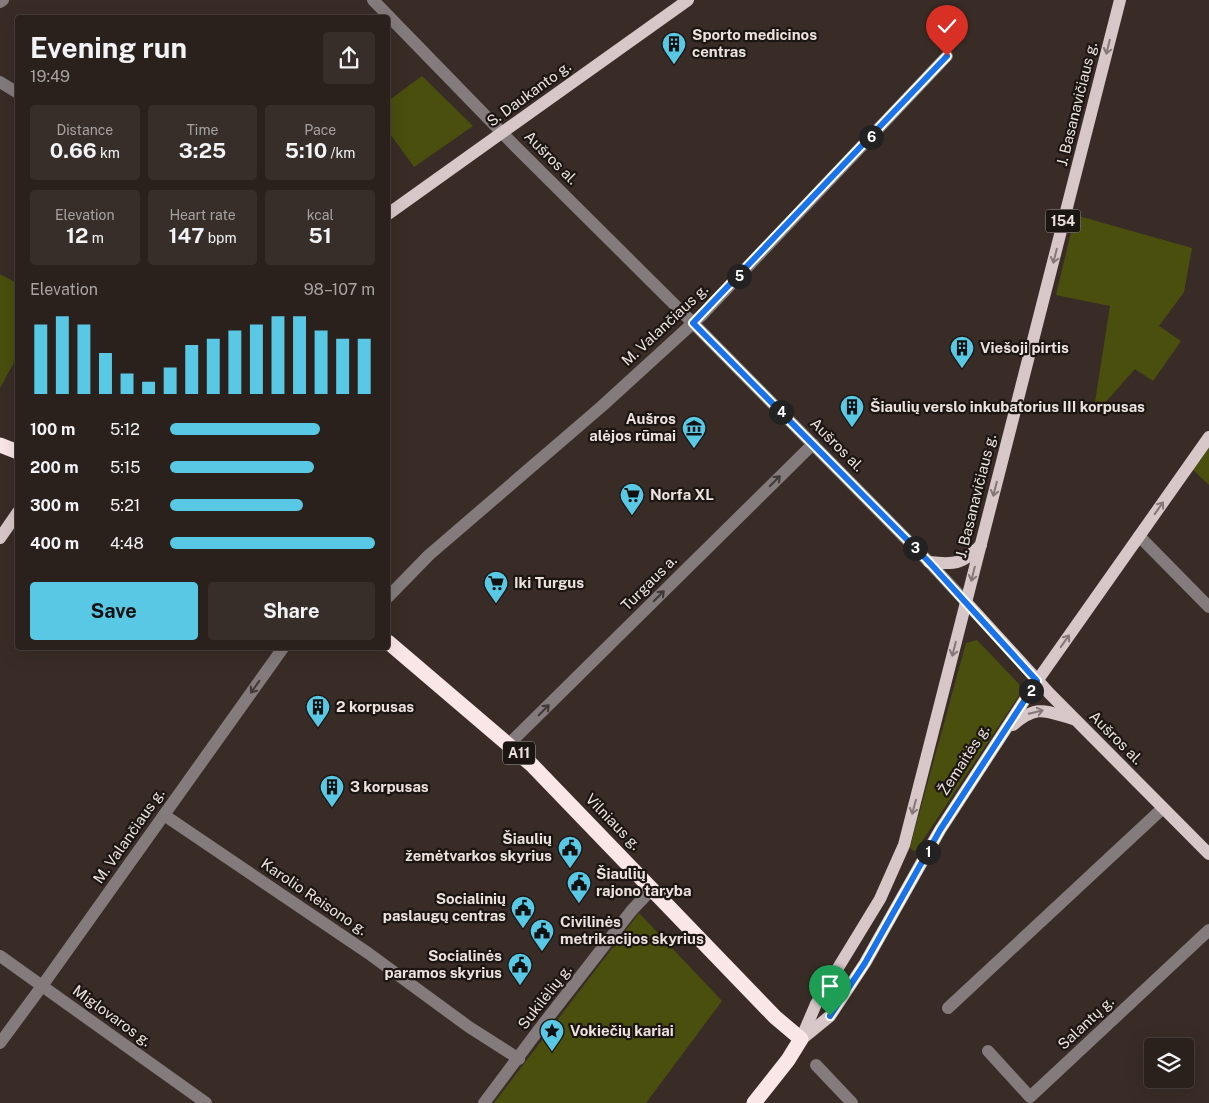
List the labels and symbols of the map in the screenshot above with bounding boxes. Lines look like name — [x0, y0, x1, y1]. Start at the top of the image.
pin — [926, 5, 968, 56]
place label: Sporto medicinos centras — [692, 26, 817, 60]
building icon: Sporto medicinos centras — [661, 31, 687, 65]
one-way arrow — [1103, 39, 1112, 55]
street label: J. Basanavičiaus g. — [1053, 40, 1100, 168]
street label: S. Daukanto g. — [483, 58, 574, 130]
pin: 6 — [858, 124, 884, 150]
street label: Aušros al. — [521, 127, 582, 188]
road number: 154 — [1046, 210, 1080, 232]
one-way arrow — [1049, 247, 1059, 263]
pin: 5 — [726, 264, 752, 288]
street label: M. Valančiaus g. — [618, 280, 711, 369]
building icon: Viešoji pirtis — [949, 335, 975, 369]
place label: Viešoji pirtis — [980, 339, 1069, 356]
building icon: Šiaulių verslo inkubatorius III korpusas — [839, 394, 865, 428]
place label: Šiaulių verslo inkubatorius III korpusas — [870, 398, 1145, 415]
pin: 4 — [768, 400, 794, 424]
place label: Aušros alėjos rūmai — [589, 410, 676, 444]
street label: Aušros al. — [807, 414, 868, 475]
museum icon: Aušros alėjos rūmai — [681, 415, 707, 449]
street label: J. Basanavičiaus g. — [952, 432, 999, 560]
one-way arrow — [769, 475, 781, 488]
one-way arrow — [990, 481, 999, 497]
supermarket icon: Norfa XL — [619, 482, 645, 516]
place label: Norfa XL — [650, 486, 714, 503]
one-way arrow — [1154, 502, 1164, 516]
pin: 3 — [902, 536, 928, 560]
street label: Turgaus a. — [617, 551, 680, 614]
one-way arrow — [968, 565, 977, 581]
supermarket icon: Iki Turgus — [483, 570, 509, 604]
place label: Iki Turgus — [514, 574, 584, 591]
one-way arrow — [653, 590, 666, 602]
one-way arrow — [1060, 634, 1070, 648]
one-way arrow — [949, 641, 958, 657]
pin: 2 — [1018, 678, 1044, 704]
one-way arrow — [250, 680, 260, 694]
building icon: 2 korpusas — [305, 694, 331, 728]
place label: 2 korpusas — [336, 698, 414, 715]
one-way arrow — [538, 704, 550, 716]
one-way arrow — [1028, 707, 1044, 717]
street label: Aušros al. — [1086, 707, 1147, 768]
street label: Žemaitės g. — [934, 721, 993, 798]
road number: A11 — [503, 741, 535, 764]
building icon: 3 korpusas — [319, 774, 345, 808]
place label: 3 korpusas — [350, 778, 429, 795]
street label: M. Valančiaus g. — [90, 785, 168, 886]
street label: Vilniaus g. — [582, 790, 644, 853]
one-way arrow — [908, 798, 918, 814]
place label: Šiaulių žemėtvarkos skyrius — [405, 830, 552, 864]
public building icon: Šiaulių žemėtvarkos skyrius — [557, 835, 583, 869]
pin: 1 — [916, 840, 940, 864]
street label: Karolio Reisono g. — [258, 855, 371, 938]
place label: Šiaulių rajono taryba — [596, 865, 691, 899]
public building icon: Šiaulių rajono taryba — [566, 870, 592, 904]
place label: Socialinių paslaugų centras — [383, 890, 506, 924]
public building icon: Socialinių paslaugų centras — [510, 895, 536, 929]
place label: Civilinės metrikacijos skyrius — [560, 913, 704, 947]
public building icon: Civilinės metrikacijos skyrius — [529, 918, 555, 952]
place label: Socialinės paramos skyrius — [384, 947, 502, 981]
public building icon: Socialinės paramos skyrius — [507, 952, 533, 986]
street label: Sukilėlių g. — [514, 961, 575, 1032]
pin — [809, 965, 851, 1016]
street label: Miglovaros g. — [70, 982, 155, 1050]
street label: Salantų g. — [1054, 992, 1117, 1053]
place icon: Vokiečių kariai — [539, 1018, 565, 1052]
place label: Vokiečių kariai — [570, 1022, 674, 1039]

